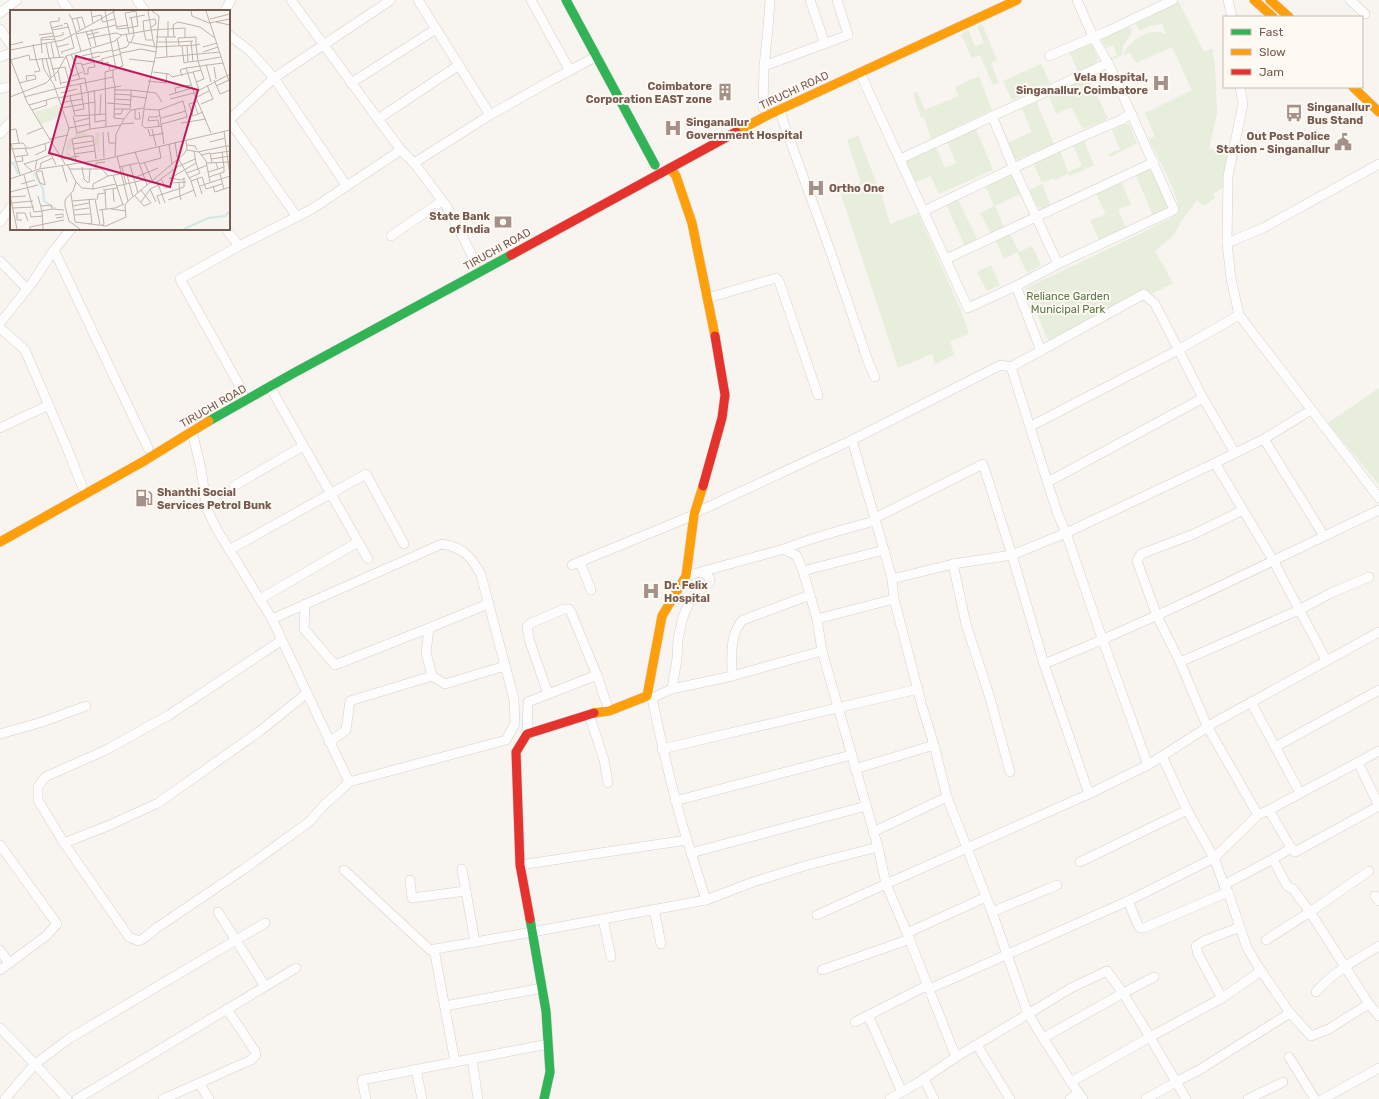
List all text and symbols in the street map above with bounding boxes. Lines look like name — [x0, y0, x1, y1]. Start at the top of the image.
inset map — [10, 10, 230, 230]
legend — [1223, 16, 1363, 88]
text: Fast — [1259, 25, 1283, 39]
text: Slow — [1259, 45, 1286, 59]
text: Jam — [1259, 65, 1284, 79]
street label: TIRUCHI ROAD — [758, 69, 831, 112]
place label: Vela Hospital, Singanallur, Coimbatore — [1016, 71, 1148, 97]
hospital icon: Vela Hospital, Singanallur, Coimbatore — [1151, 73, 1171, 93]
place label: Coimbatore Corporation EAST zone — [586, 80, 712, 106]
building icon: Coimbatore Corporation EAST zone — [715, 82, 735, 102]
place label: Singanallur Bus Stand — [1307, 101, 1370, 127]
bus stop icon: Singanallur Bus Stand — [1284, 103, 1304, 123]
place label: Singanallur Government Hospital — [686, 116, 802, 142]
hospital icon: Singanallur Government Hospital — [663, 118, 683, 138]
place label: Out Post Police Station - Singanallur — [1216, 130, 1330, 156]
public building icon: Out Post Police Station - Singanallur — [1333, 132, 1353, 152]
hospital icon: Ortho One — [806, 178, 826, 198]
place label: Ortho One — [829, 182, 885, 195]
place label: State Bank of India — [429, 210, 491, 236]
bank icon: State Bank of India — [493, 212, 513, 232]
street label: TIRUCHI ROAD — [461, 226, 533, 273]
park label: Reliance Garden Municipal Park — [1026, 290, 1110, 316]
street label: TIRUCHI ROAD — [178, 382, 249, 431]
place label: Shanthi Social Services Petrol Bunk — [157, 486, 272, 512]
fuel station icon: Shanthi Social Services Petrol Bunk — [134, 488, 154, 508]
place label: Dr. Felix Hospital — [664, 579, 710, 605]
hospital icon: Dr. Felix Hospital — [641, 581, 661, 601]

